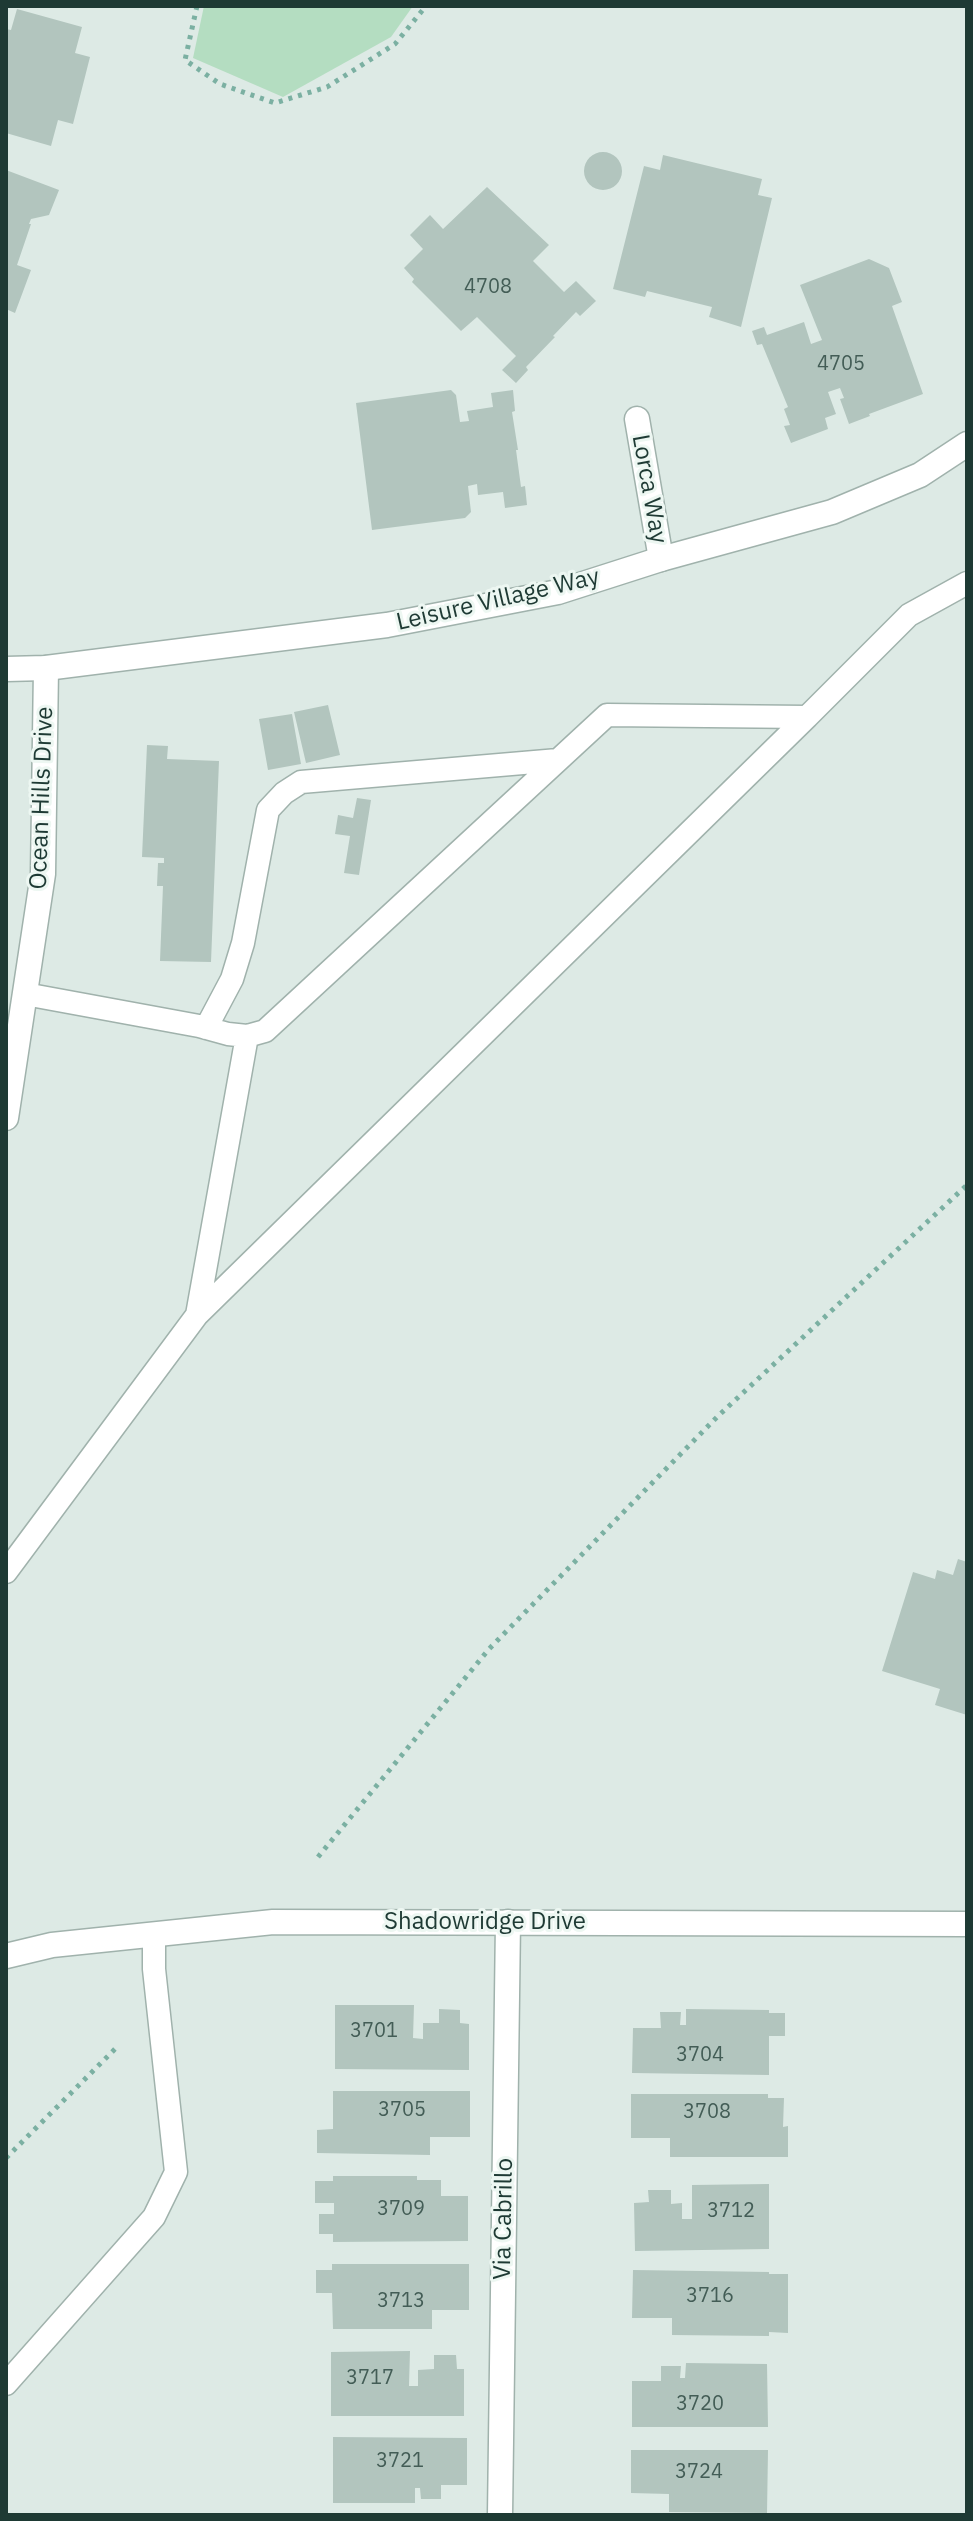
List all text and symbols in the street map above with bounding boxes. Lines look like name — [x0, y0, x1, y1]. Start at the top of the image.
house number: 4708 — [464, 275, 512, 299]
house number: 4705 — [817, 352, 865, 376]
street label: Lorca Way — [625, 432, 673, 546]
street label: Leisure Village Way — [394, 563, 602, 637]
street label: Ocean Hills Drive — [24, 706, 60, 890]
street label: Shadowridge Drive — [384, 1908, 586, 1936]
house number: 3701 — [350, 2019, 398, 2043]
house number: 3704 — [676, 2043, 724, 2067]
house number: 3705 — [378, 2098, 426, 2122]
house number: 3708 — [683, 2100, 731, 2124]
street label: Via Cabrillo — [489, 2158, 519, 2280]
house number: 3709 — [377, 2197, 425, 2221]
house number: 3712 — [707, 2199, 755, 2223]
house number: 3716 — [686, 2284, 734, 2308]
house number: 3713 — [377, 2289, 425, 2313]
house number: 3717 — [346, 2366, 394, 2390]
house number: 3720 — [676, 2392, 724, 2416]
house number: 3721 — [376, 2449, 424, 2473]
house number: 3724 — [675, 2460, 723, 2484]

